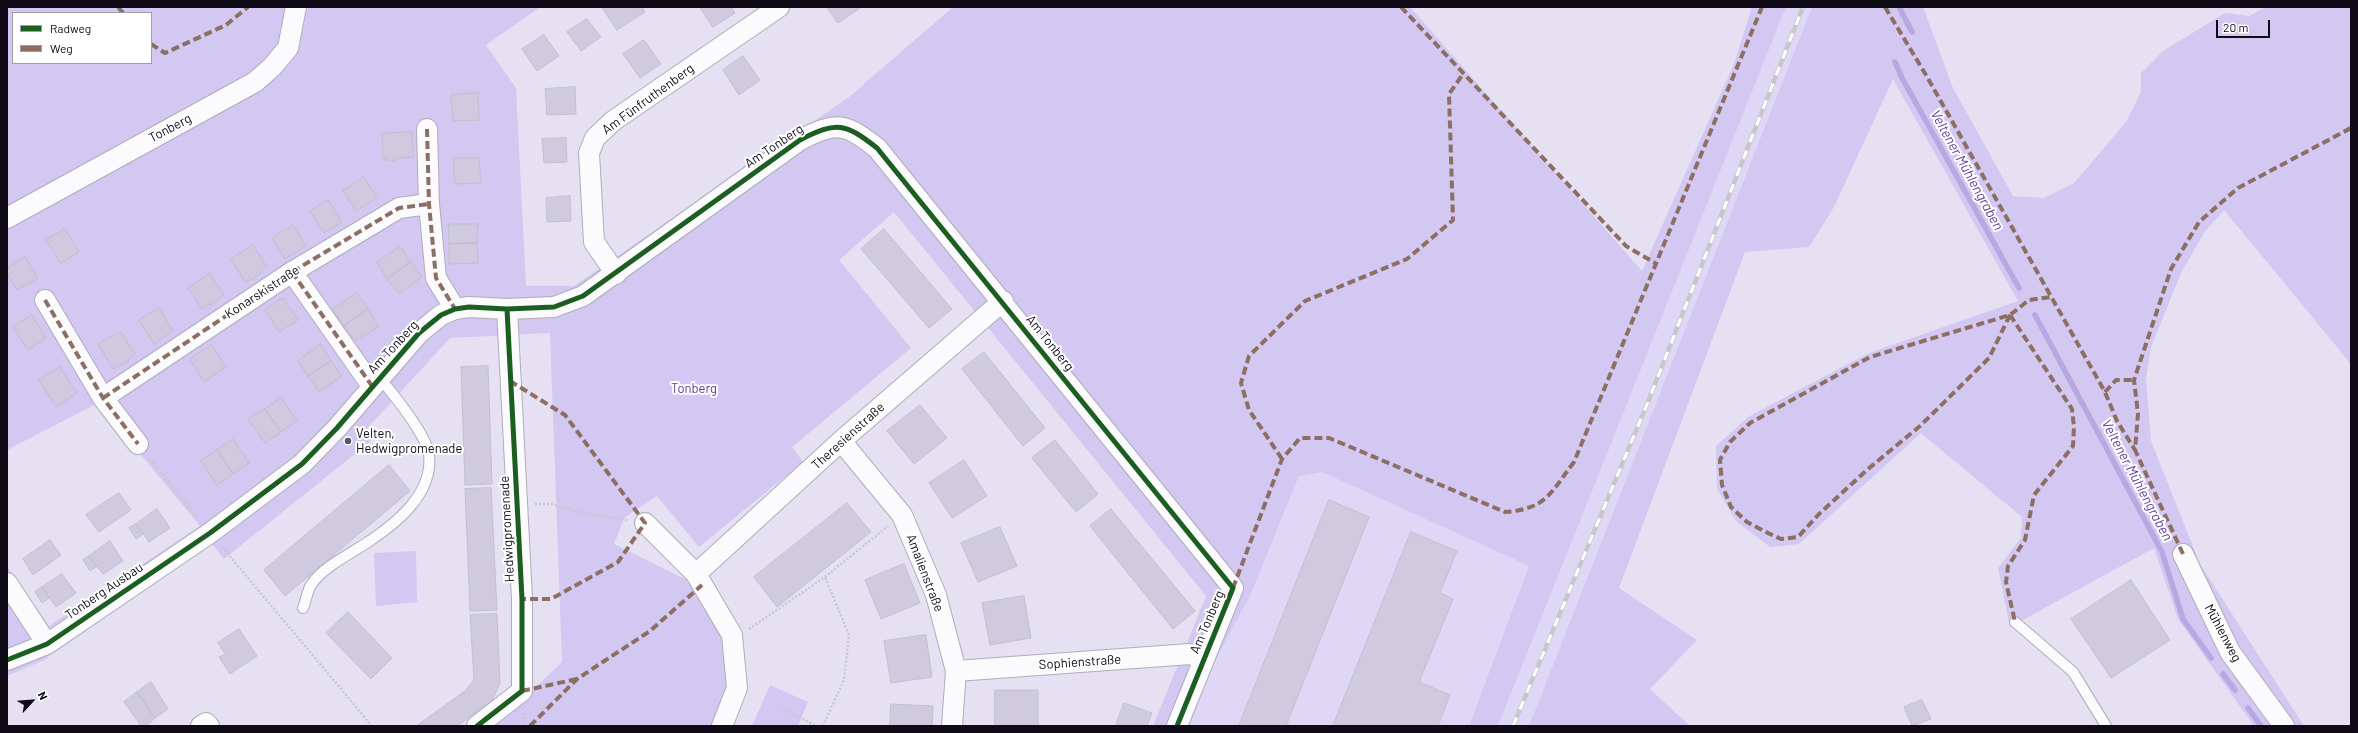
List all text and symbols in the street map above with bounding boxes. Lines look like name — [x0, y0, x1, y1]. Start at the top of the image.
legend — [12, 12, 152, 64]
scale bar — [2218, 12, 2272, 38]
text: 20 m — [2223, 20, 2249, 34]
text: Radweg — [50, 21, 91, 35]
text: Weg — [50, 41, 73, 55]
street label: Am Fünfruthenberg — [599, 60, 697, 138]
water label: Veltener Mühlengraben — [1927, 107, 2007, 233]
street label: Tonberg — [146, 110, 194, 146]
street label: Am Tonberg — [742, 121, 806, 171]
street label: Konarskistraße — [222, 262, 302, 322]
street label: Am Tonberg — [1023, 312, 1077, 374]
street label: Am Tonberg — [364, 317, 422, 377]
park label: Tonberg — [671, 381, 717, 397]
street label: Theresienstraße — [808, 399, 888, 473]
water label: Veltener Mühlengraben — [2098, 416, 2176, 544]
place label: Velten, Hedwigpromenade — [356, 426, 462, 457]
marker: Velten, Hedwigpromenade — [343, 436, 353, 446]
street label: Hedwigpromenade — [496, 475, 518, 583]
street label: Amalienstraße — [903, 532, 947, 614]
street label: Tonberg Ausbau — [62, 559, 146, 623]
street label: Am Tonberg — [1187, 588, 1227, 656]
street label: Mühlenweg — [2201, 601, 2245, 665]
street label: Sophienstraße — [1038, 651, 1122, 673]
north arrow — [12, 681, 52, 721]
text: N — [36, 689, 51, 702]

